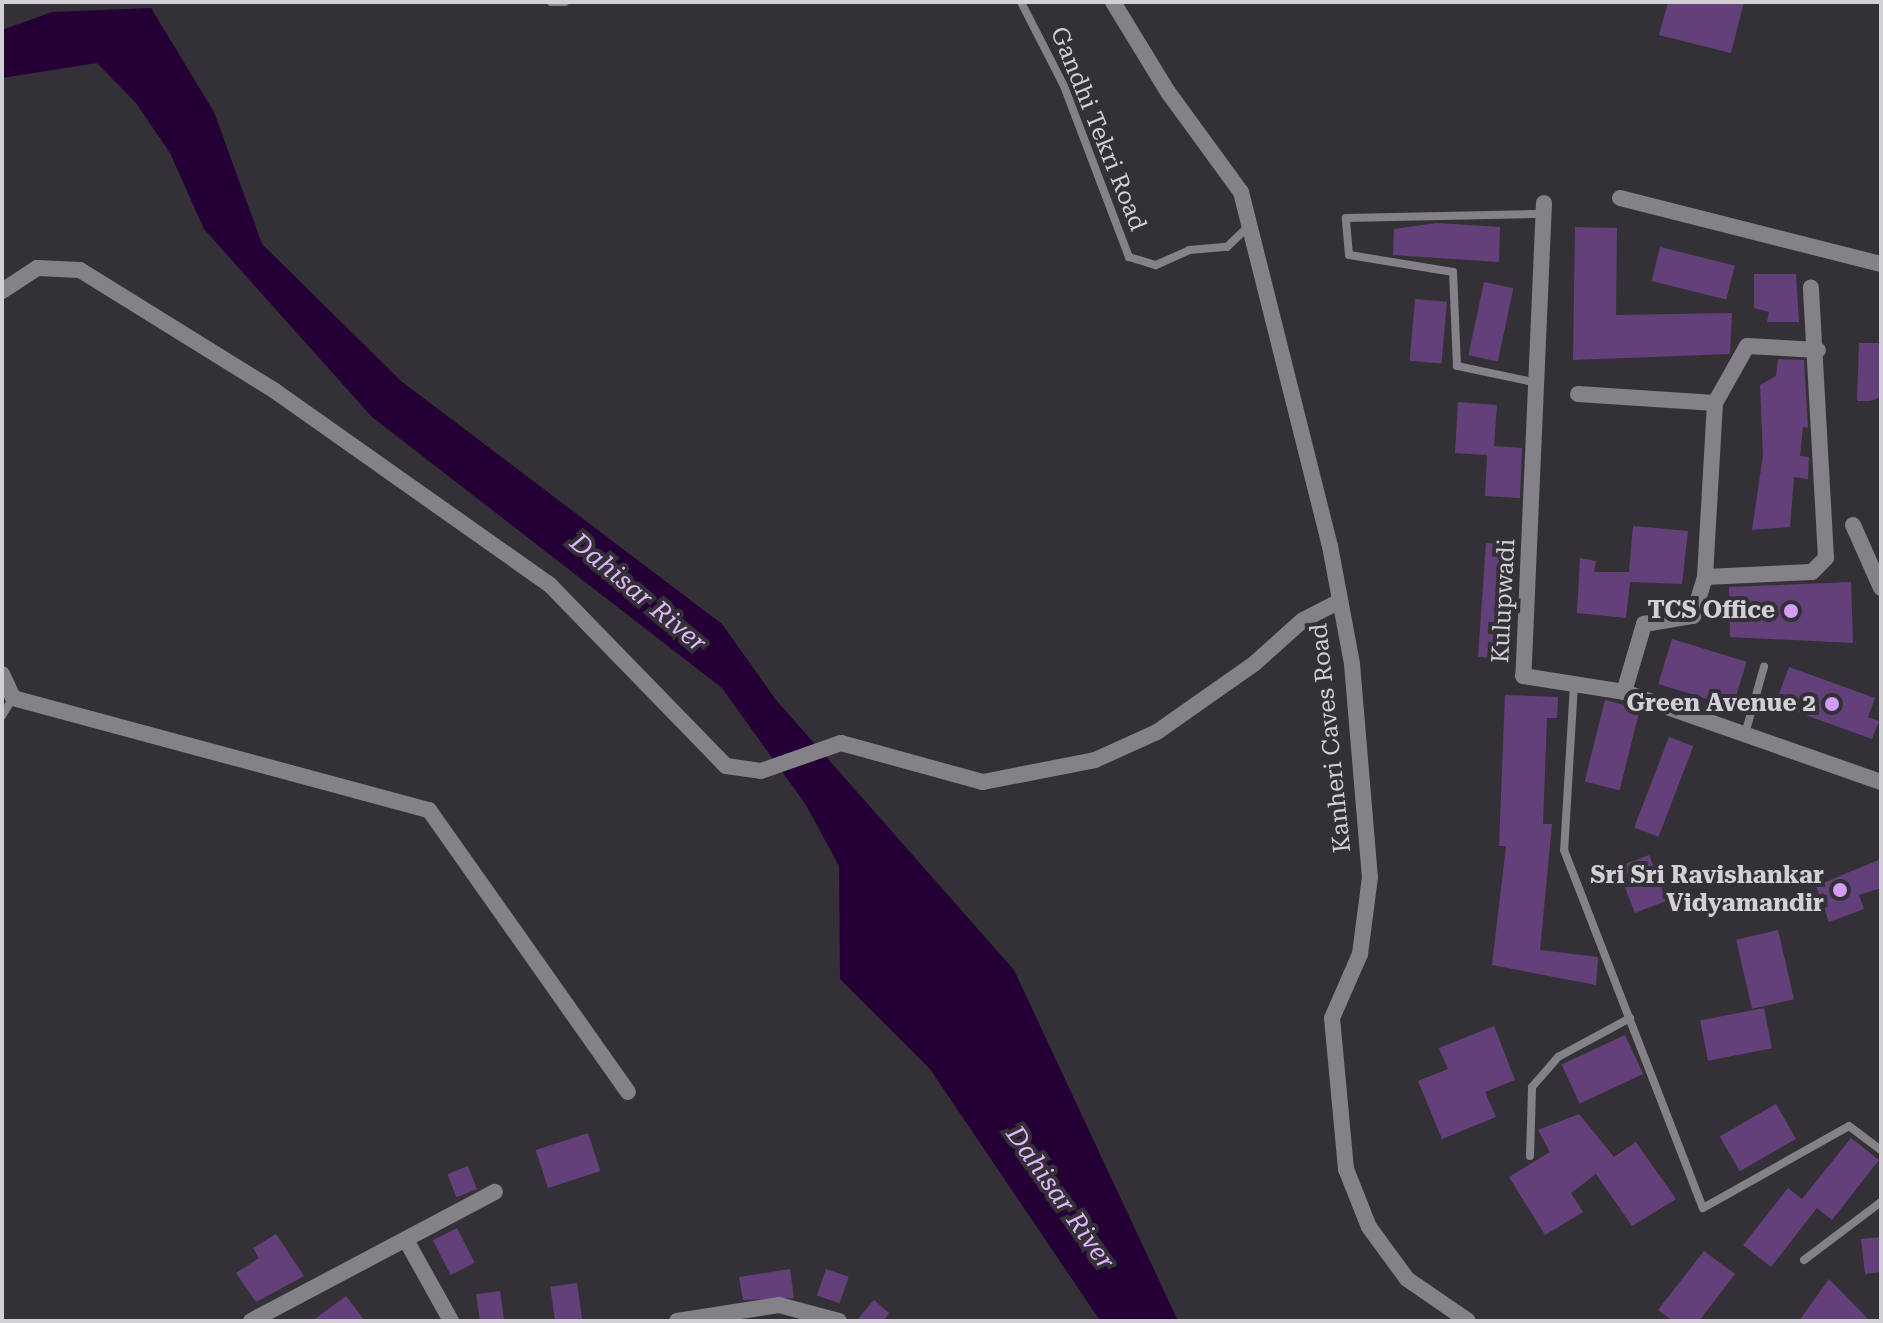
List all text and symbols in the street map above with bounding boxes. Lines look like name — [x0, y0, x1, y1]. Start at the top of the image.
street label: Gandhi Tekri Road — [1044, 23, 1152, 235]
water label: Dahisar River — [564, 527, 712, 659]
street label: Kulupwadi — [1486, 538, 1522, 664]
place label: TCS Office — [1647, 597, 1775, 625]
marker: TCS Office — [1782, 602, 1800, 620]
street label: Kanheri Caves Road — [1305, 622, 1357, 854]
place label: Green Avenue 2 — [1626, 690, 1816, 718]
marker: Green Avenue 2 — [1823, 695, 1841, 713]
place label: Sri Sri Ravishankar Vidyamandir — [1590, 862, 1824, 918]
marker: Sri Sri Ravishankar Vidyamandir — [1831, 881, 1849, 899]
water label: Dahisar River — [999, 1120, 1121, 1276]

